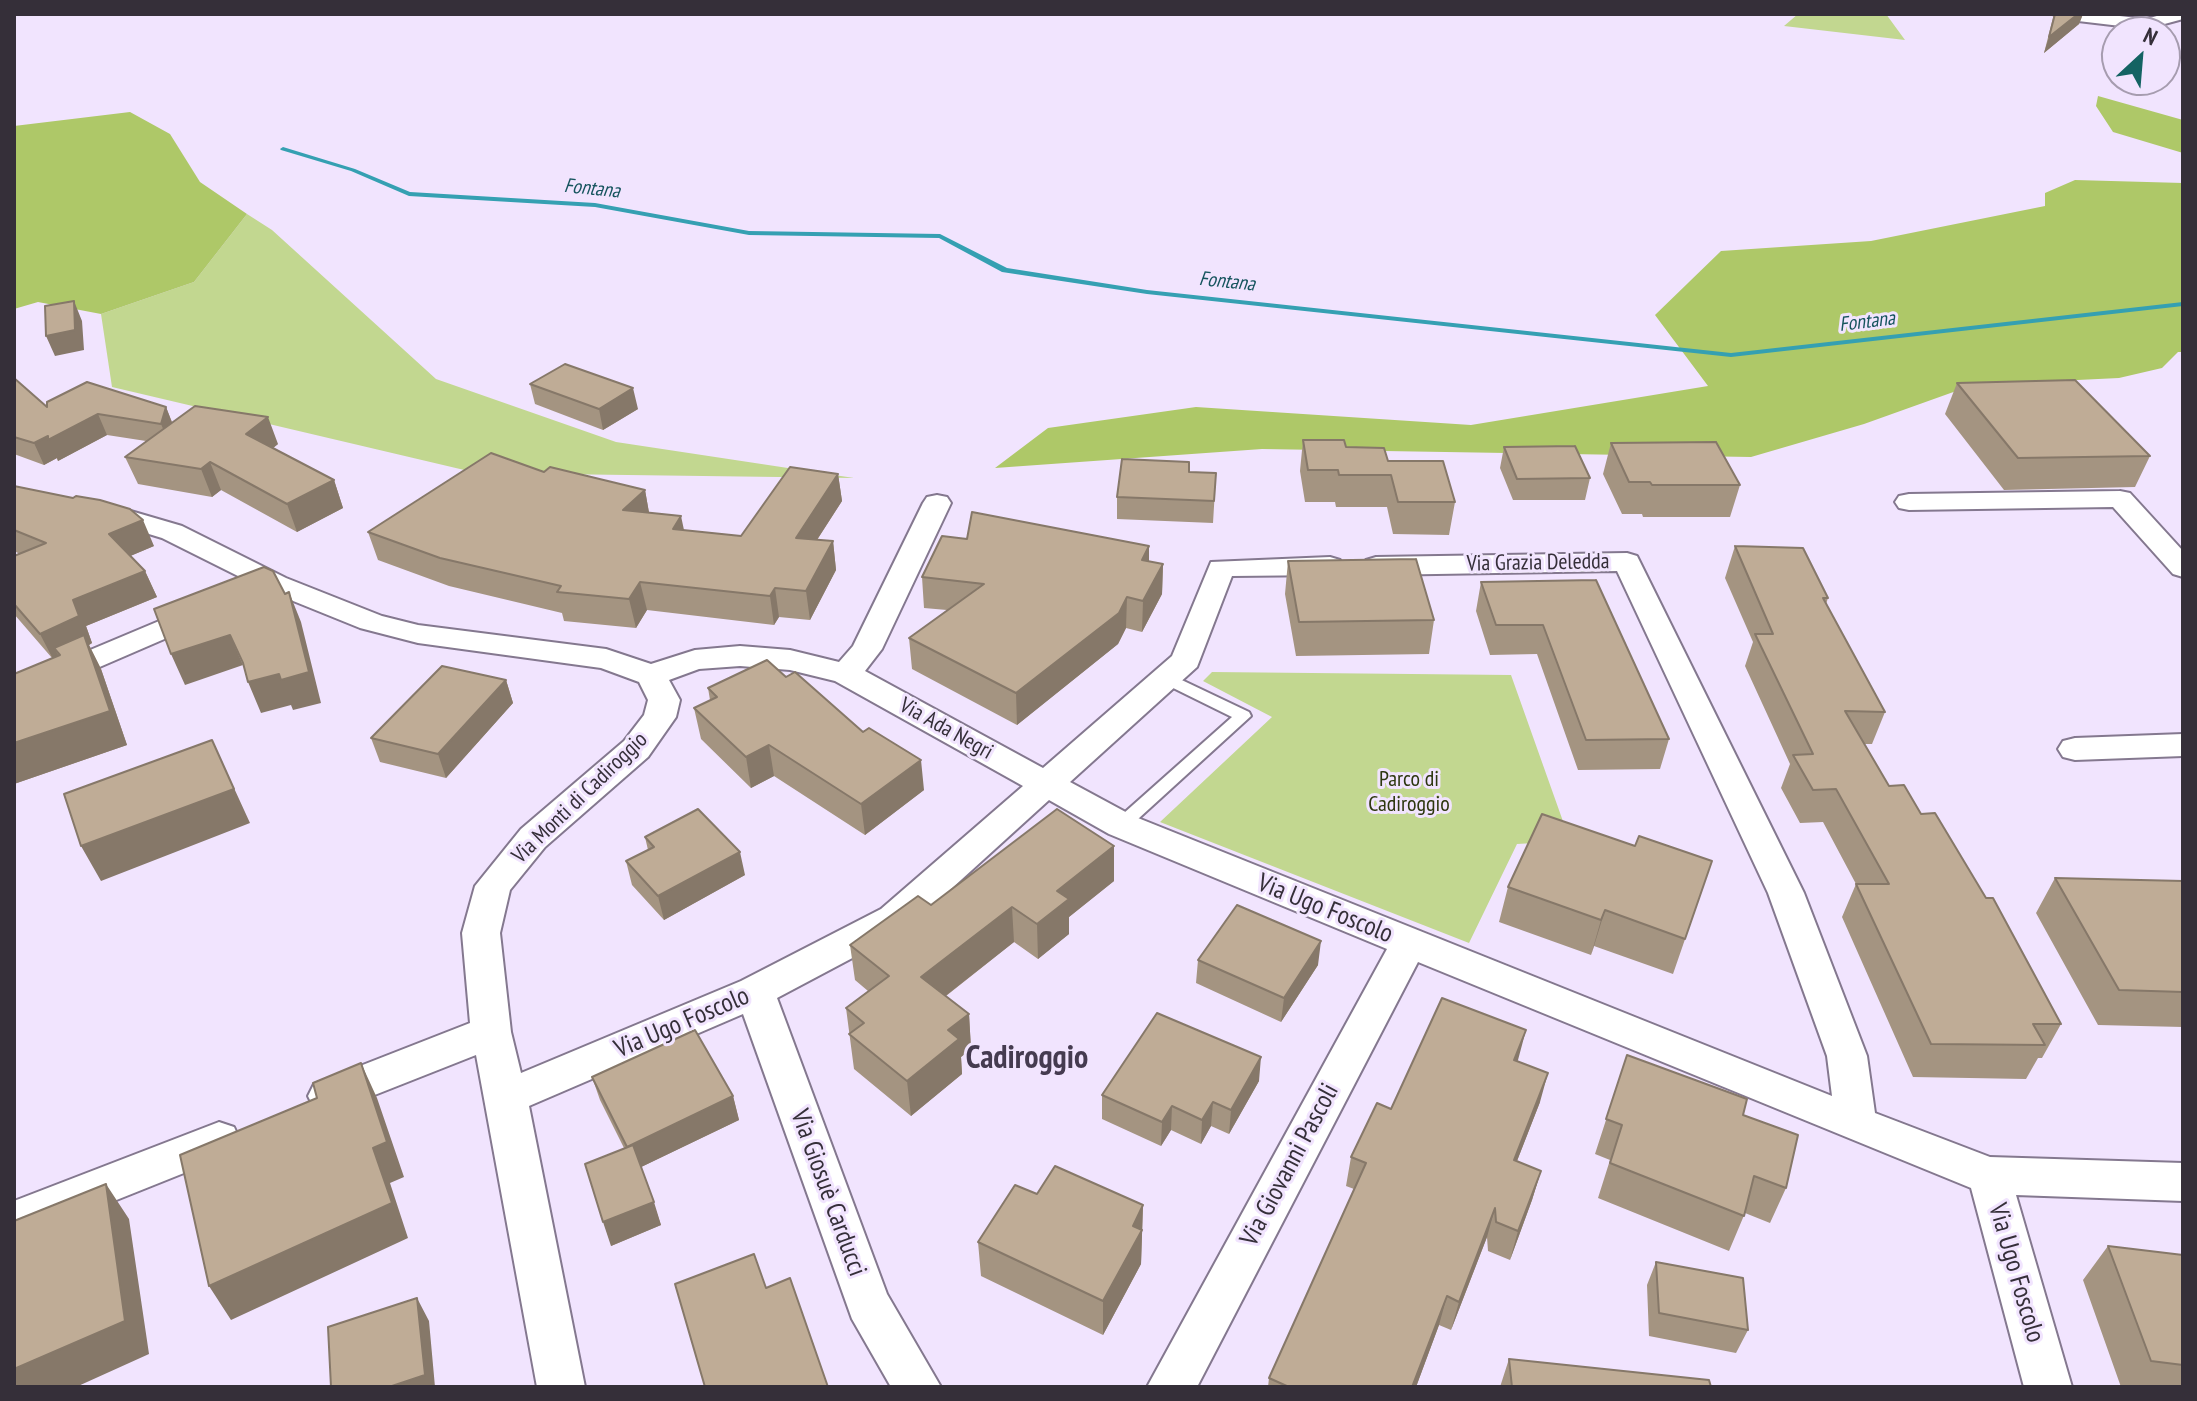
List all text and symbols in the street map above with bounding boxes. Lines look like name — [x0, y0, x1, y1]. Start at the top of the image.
north arrow — [2101, 16, 2181, 96]
text: N — [2139, 21, 2162, 51]
water label: Fontana — [563, 174, 621, 204]
water label: Fontana — [1198, 267, 1256, 297]
water label: Fontana — [1838, 307, 1896, 337]
street label: Via Grazia Deledda — [1466, 549, 1610, 577]
street label: Via Ada Negri — [895, 693, 997, 765]
street label: Via Monti di Cadiroggio — [507, 727, 653, 869]
park label: Parco di Cadiroggio — [1368, 767, 1450, 818]
street label: Via Ugo Foscolo — [1253, 868, 1397, 950]
street label: Via Ugo Foscolo — [610, 981, 754, 1065]
district label: Cadiroggio — [966, 1040, 1088, 1078]
street label: Via Giovanni Pascoli — [1234, 1078, 1346, 1252]
street label: Via Giosuè Carducci — [783, 1105, 873, 1281]
street label: Via Ugo Foscolo — [1981, 1200, 2051, 1346]

